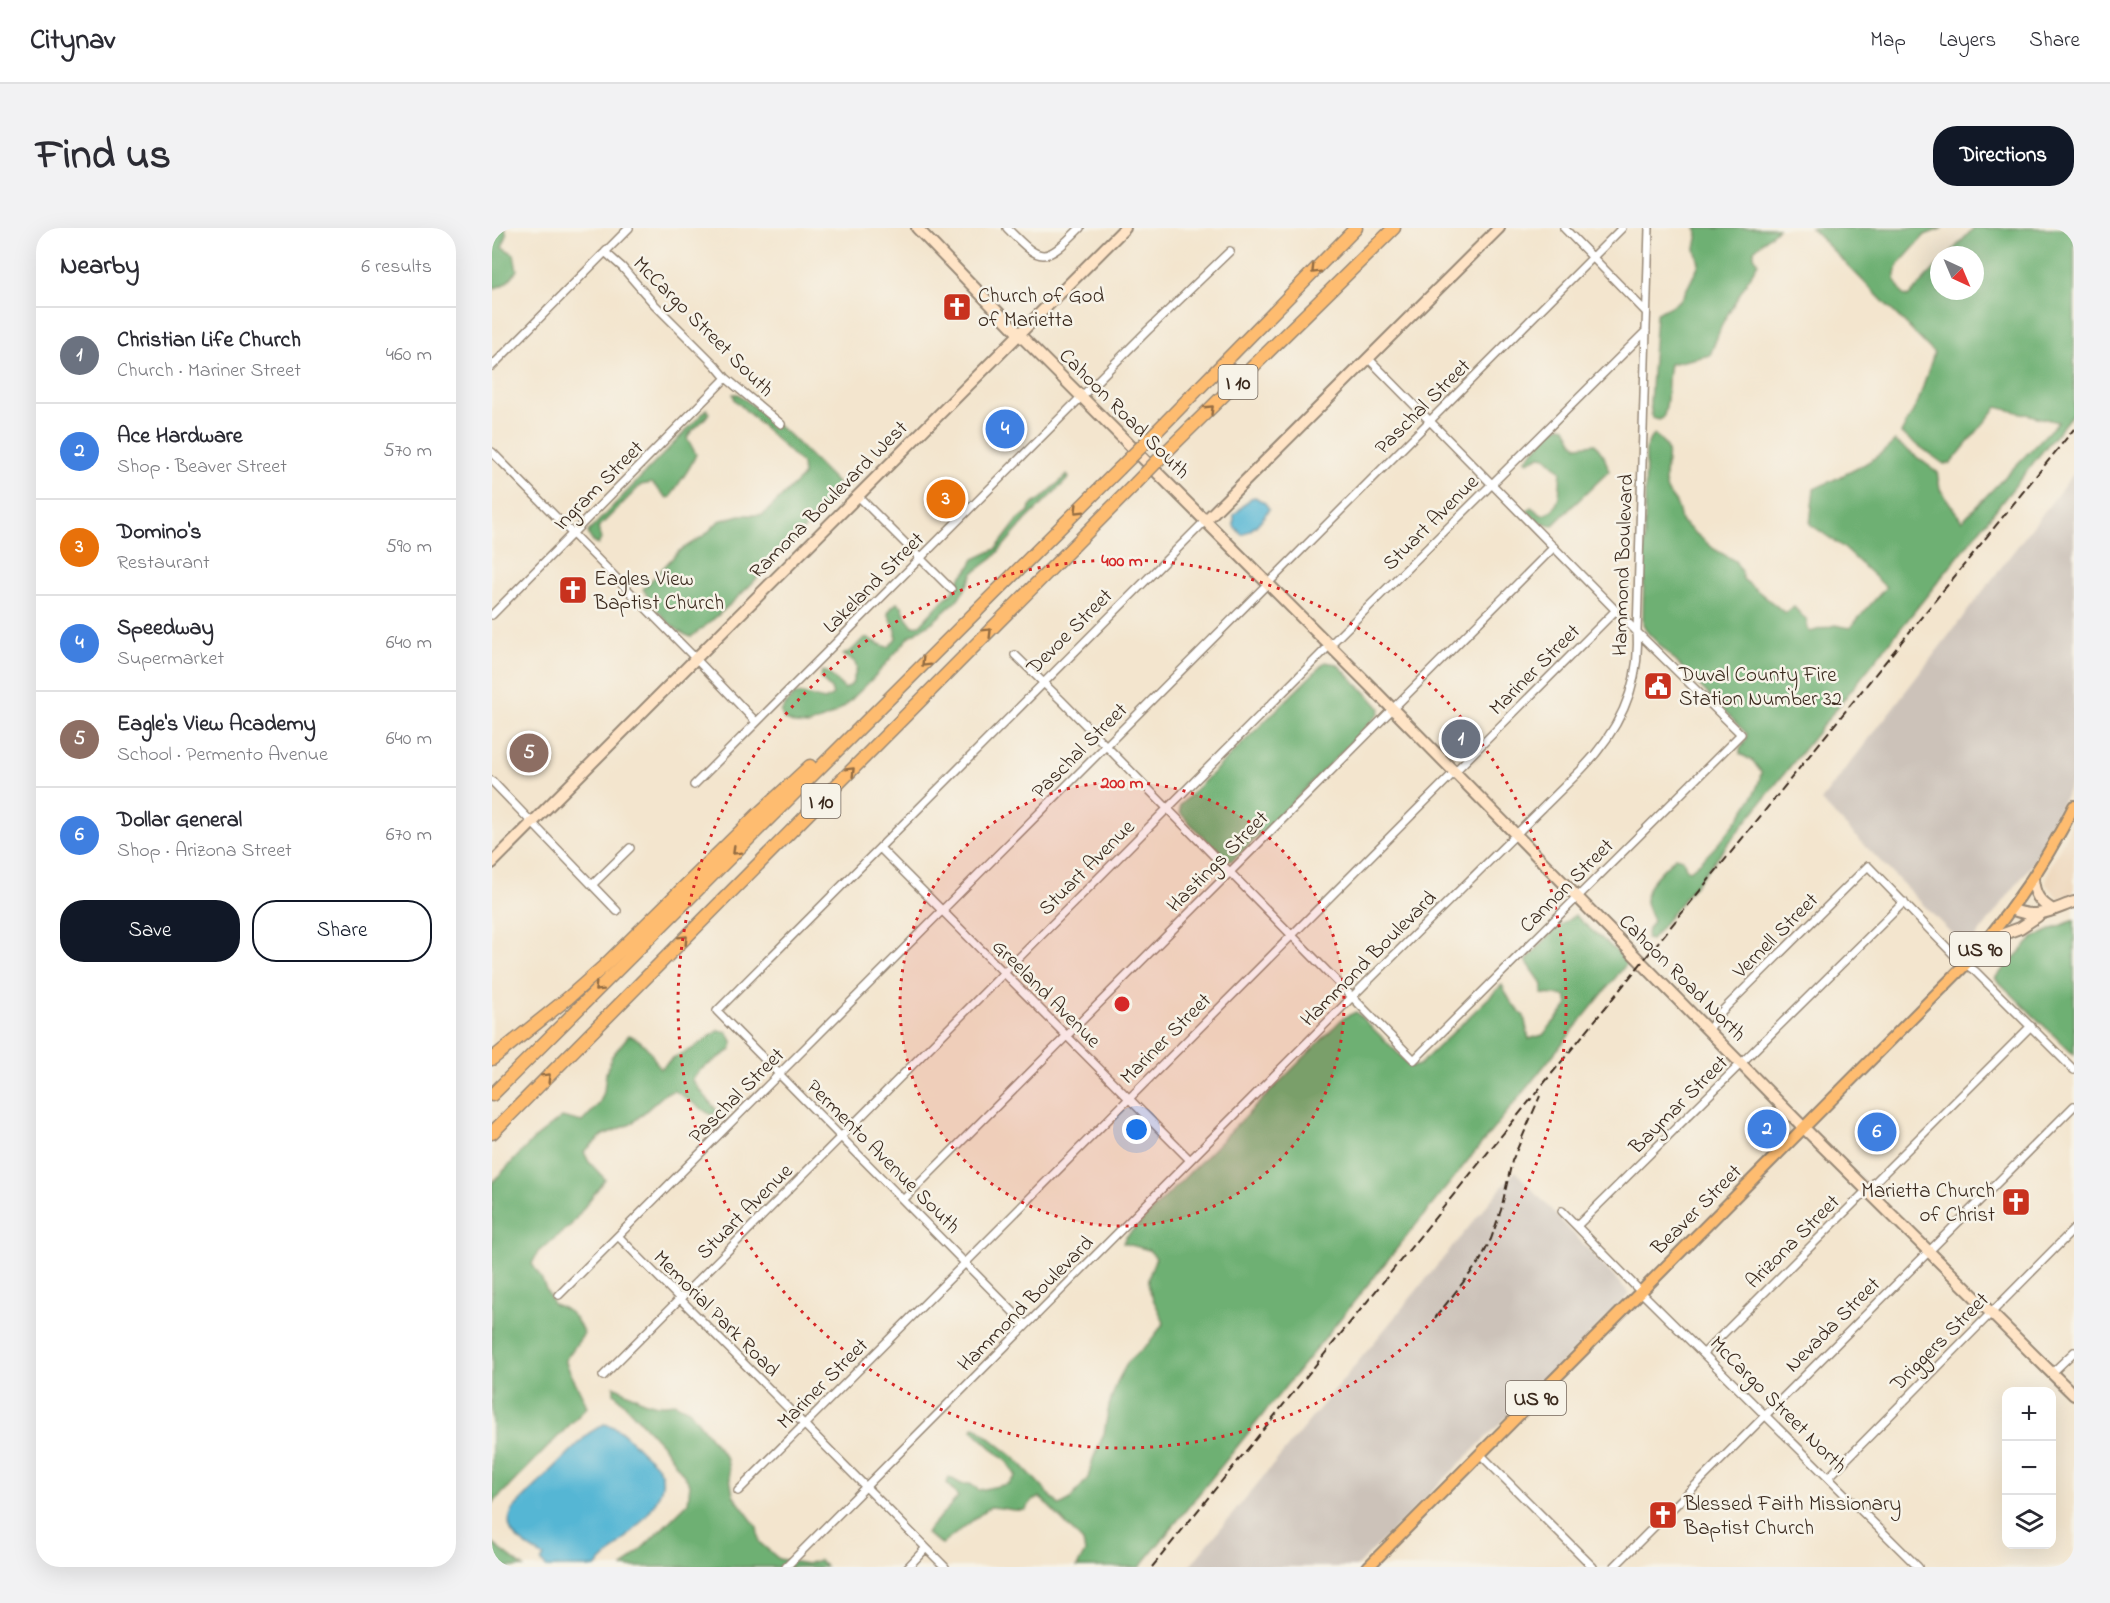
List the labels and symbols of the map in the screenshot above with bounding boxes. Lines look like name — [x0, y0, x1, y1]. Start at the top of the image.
north arrow — [1930, 246, 1984, 300]
street label: McCargo Street South — [624, 250, 780, 406]
one-way arrow — [1311, 262, 1322, 273]
place label: Church of God of Marietta — [978, 282, 1105, 336]
church icon: Church of God of Marietta — [941, 291, 973, 323]
street label: Cahoon Road South — [1051, 342, 1196, 487]
street label: Paschal Street — [1369, 353, 1478, 462]
road number: I 10 — [1218, 365, 1258, 399]
pin: 4 — [986, 406, 1024, 452]
one-way arrow — [1203, 406, 1214, 417]
street label: Ramona Boulevard West — [743, 414, 916, 587]
street label: Ingram Street — [547, 434, 653, 540]
street label: Stuart Avenue — [1376, 468, 1487, 578]
street label: Hammond Boulevard — [1606, 473, 1642, 657]
pin: 3 — [926, 476, 966, 522]
one-way arrow — [1074, 503, 1085, 514]
street label: Lakeland Street — [817, 526, 932, 641]
text: 400 m — [1101, 549, 1143, 575]
place label: Eagles View Baptist Church — [593, 565, 724, 619]
church icon: Eagles View Baptist Church — [557, 574, 589, 606]
street label: Devoe Street — [1020, 582, 1120, 683]
street label: Mariner Street — [1483, 618, 1588, 723]
one-way arrow — [981, 629, 992, 640]
one-way arrow — [921, 656, 931, 667]
place label: Duval County Fire Station Number 32 — [1678, 661, 1842, 715]
public building icon: Duval County Fire Station Number 32 — [1642, 670, 1674, 702]
street label: Paschal Street — [1026, 697, 1135, 806]
pin: 1 — [1442, 716, 1480, 762]
pin: 5 — [510, 730, 549, 776]
one-way arrow — [844, 767, 855, 777]
text: 200 m — [1100, 771, 1144, 797]
road number: I 10 — [802, 784, 840, 818]
street label: Hastings Street — [1161, 805, 1278, 922]
street label: Stuart Avenue — [1032, 813, 1143, 923]
street label: Cannon Street — [1513, 832, 1622, 941]
one-way arrow — [733, 843, 744, 854]
street label: Hammond Boulevard — [1294, 884, 1445, 1034]
street label: Vernell Street — [1726, 887, 1826, 987]
street label: Cahoon Road North — [1611, 908, 1752, 1049]
road number: US 90 — [1950, 932, 2010, 966]
street label: Greeland Avenue — [984, 933, 1107, 1056]
one-way arrow — [677, 935, 688, 946]
one-way arrow — [595, 981, 606, 992]
street label: Mariner Street — [1114, 987, 1219, 1092]
centre of rings — [1112, 994, 1132, 1014]
street label: Paschal Street — [683, 1042, 792, 1151]
street label: Baymar Street — [1622, 1049, 1737, 1164]
street label: Permento Avenue South — [799, 1073, 967, 1241]
one-way arrow — [540, 1074, 551, 1084]
pin: 2 — [1748, 1106, 1786, 1152]
pin: 6 — [1858, 1110, 1896, 1154]
your location — [1122, 1115, 1151, 1144]
street label: Stuart Avenue — [690, 1157, 801, 1267]
street label: Beaver Street — [1644, 1158, 1750, 1263]
place label: Marietta Church of Christ — [1861, 1177, 1995, 1231]
church icon: Marietta Church of Christ — [2000, 1186, 2032, 1218]
street label: Arizona Street — [1739, 1188, 1847, 1296]
street label: Hammond Boulevard — [951, 1229, 1102, 1379]
street label: Memorial Park Road — [645, 1244, 786, 1385]
street label: Nevada Street — [1779, 1271, 1888, 1380]
street label: Driggers Street — [1883, 1286, 1998, 1401]
street label: McCargo Street North — [1701, 1330, 1853, 1482]
street label: Mariner Street — [771, 1332, 876, 1437]
road number: US 90 — [1506, 1381, 1566, 1415]
place label: Blessed Faith Missionary Baptist Church — [1683, 1490, 1901, 1544]
church icon: Blessed Faith Missionary Baptist Church — [1647, 1499, 1679, 1531]

